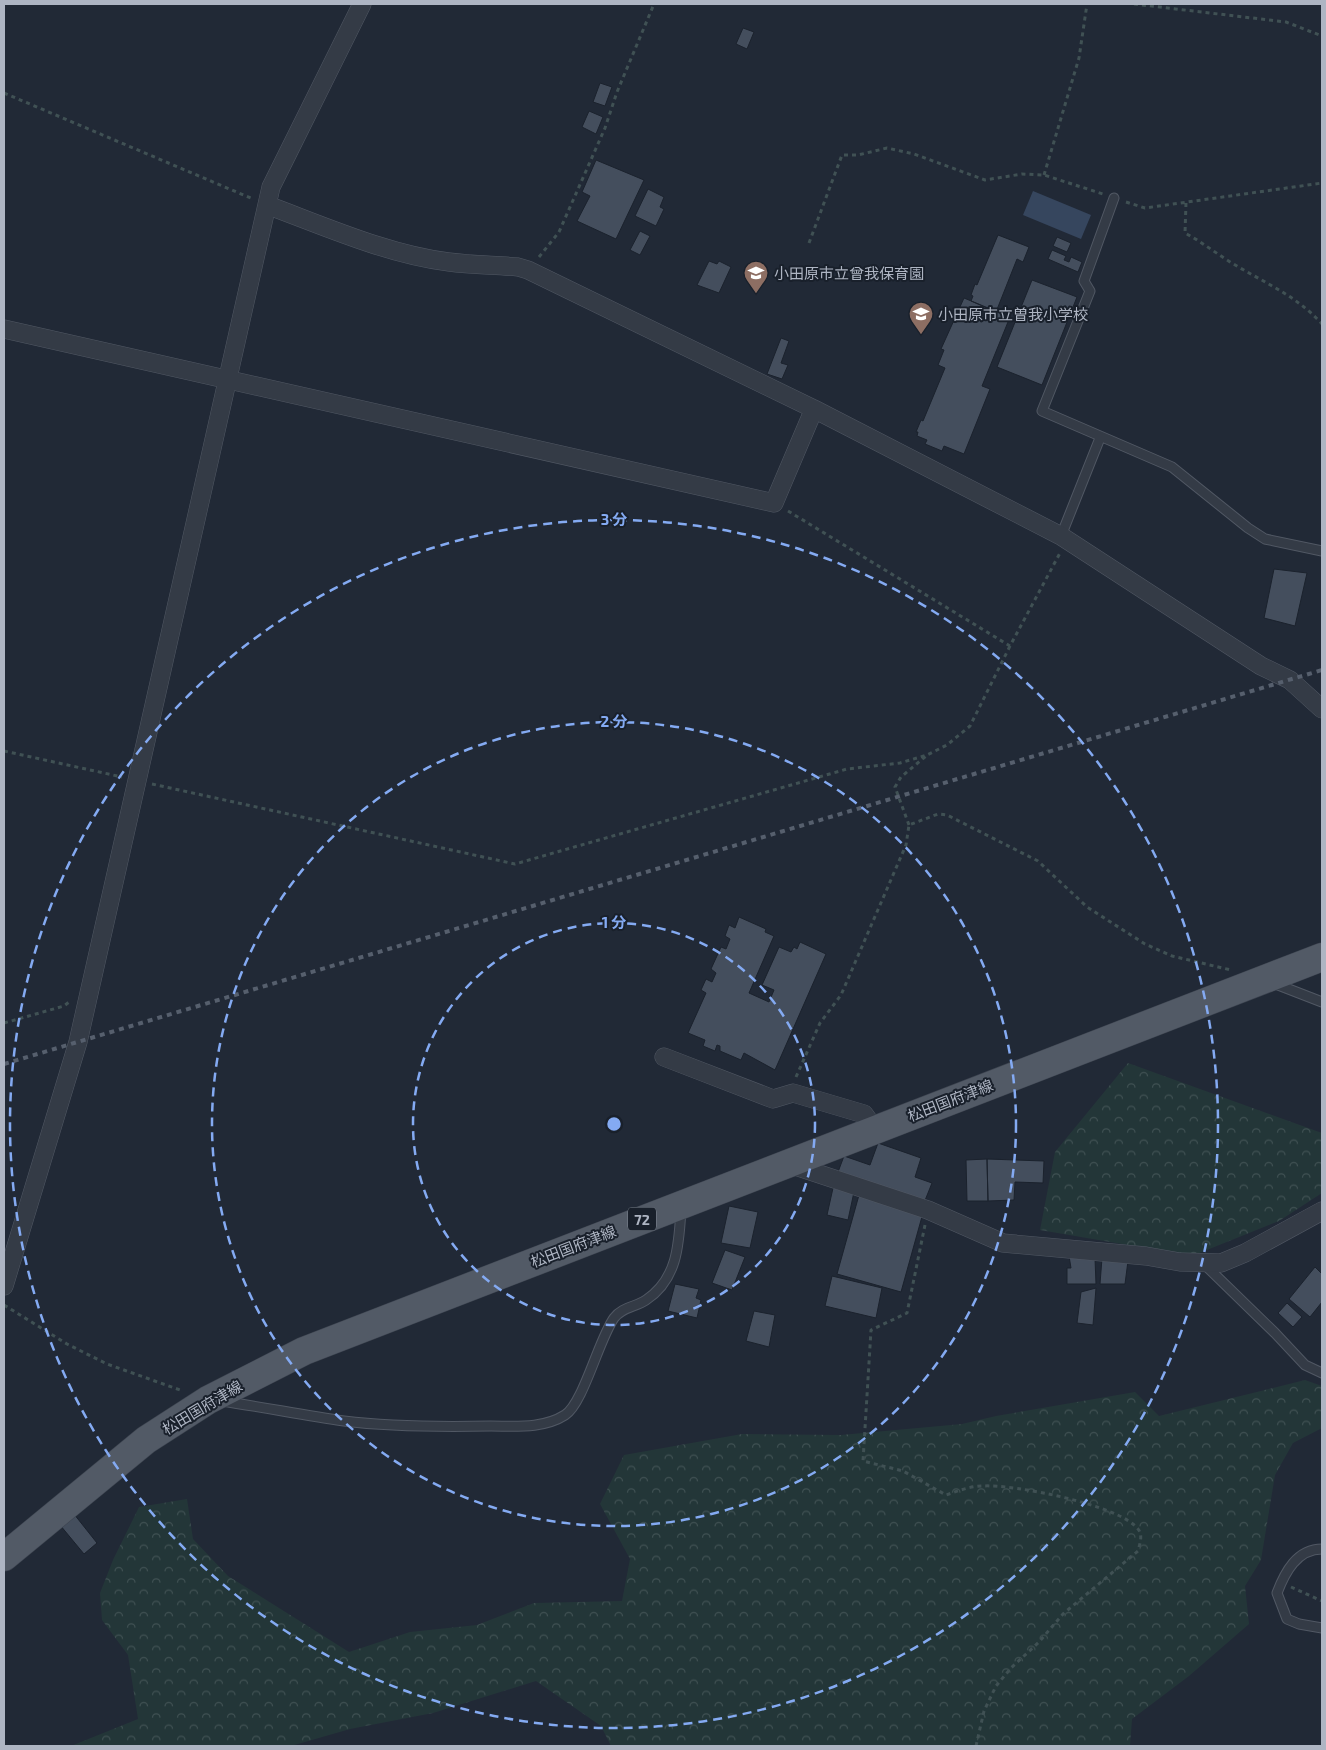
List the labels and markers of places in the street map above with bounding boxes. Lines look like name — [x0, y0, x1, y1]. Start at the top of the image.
school or university icon: 小田原市立曾我保育園 — [743, 260, 769, 294]
place label: 小田原市立曾我保育園 — [774, 264, 924, 282]
school or university icon: 小田原市立曽我小学校 — [908, 301, 934, 335]
place label: 小田原市立曽我小学校 — [938, 305, 1088, 323]
centre of rings — [605, 1115, 623, 1133]

